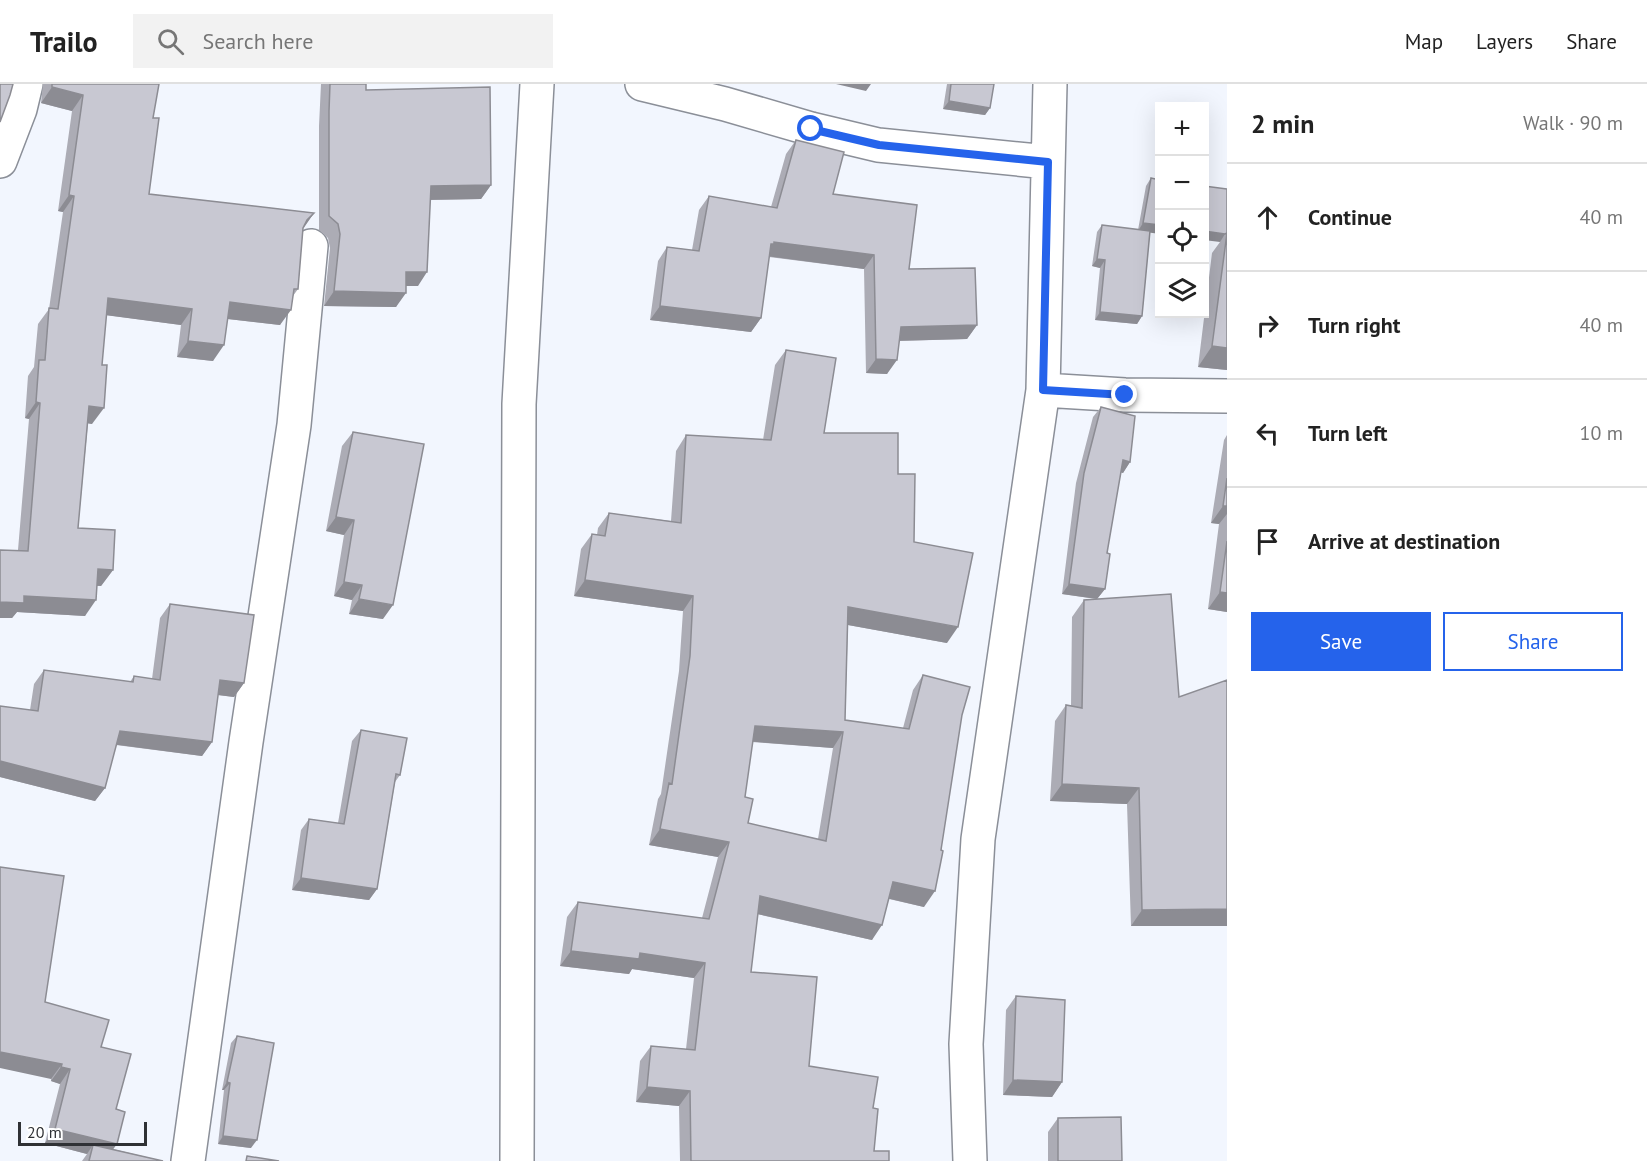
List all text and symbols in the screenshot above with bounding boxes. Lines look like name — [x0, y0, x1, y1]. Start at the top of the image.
search box — [133, 14, 553, 68]
text: Trailo — [30, 23, 97, 60]
icon: search — [154, 25, 187, 58]
text: Search here — [202, 27, 313, 55]
text: Map — [1405, 28, 1443, 55]
text: Layers — [1476, 28, 1533, 55]
text: Share — [1566, 28, 1617, 55]
map controls — [1155, 102, 1209, 318]
button: + — [1155, 102, 1209, 156]
text: 2 min — [1251, 107, 1314, 140]
text: Walk · 90 m — [1523, 110, 1623, 136]
route start — [797, 115, 823, 141]
button: − — [1155, 156, 1209, 210]
icon: ahead — [1251, 201, 1284, 234]
text: Continue — [1308, 203, 1392, 231]
text: 40 m — [1580, 204, 1623, 230]
button: locate — [1155, 210, 1209, 264]
button: layers — [1155, 264, 1209, 318]
icon: right — [1251, 309, 1284, 342]
text: Turn right — [1308, 311, 1400, 339]
text: 40 m — [1580, 312, 1623, 338]
route end — [1111, 381, 1137, 407]
icon: left — [1251, 417, 1284, 450]
text: Turn left — [1308, 419, 1388, 447]
text: 10 m — [1580, 420, 1623, 446]
icon: arrive — [1251, 525, 1284, 558]
text: Arrive at destination — [1308, 527, 1500, 555]
button: Save — [1251, 612, 1431, 671]
button: Share — [1443, 612, 1623, 671]
scale bar — [18, 1119, 147, 1146]
text: 20 m — [27, 1122, 62, 1142]

